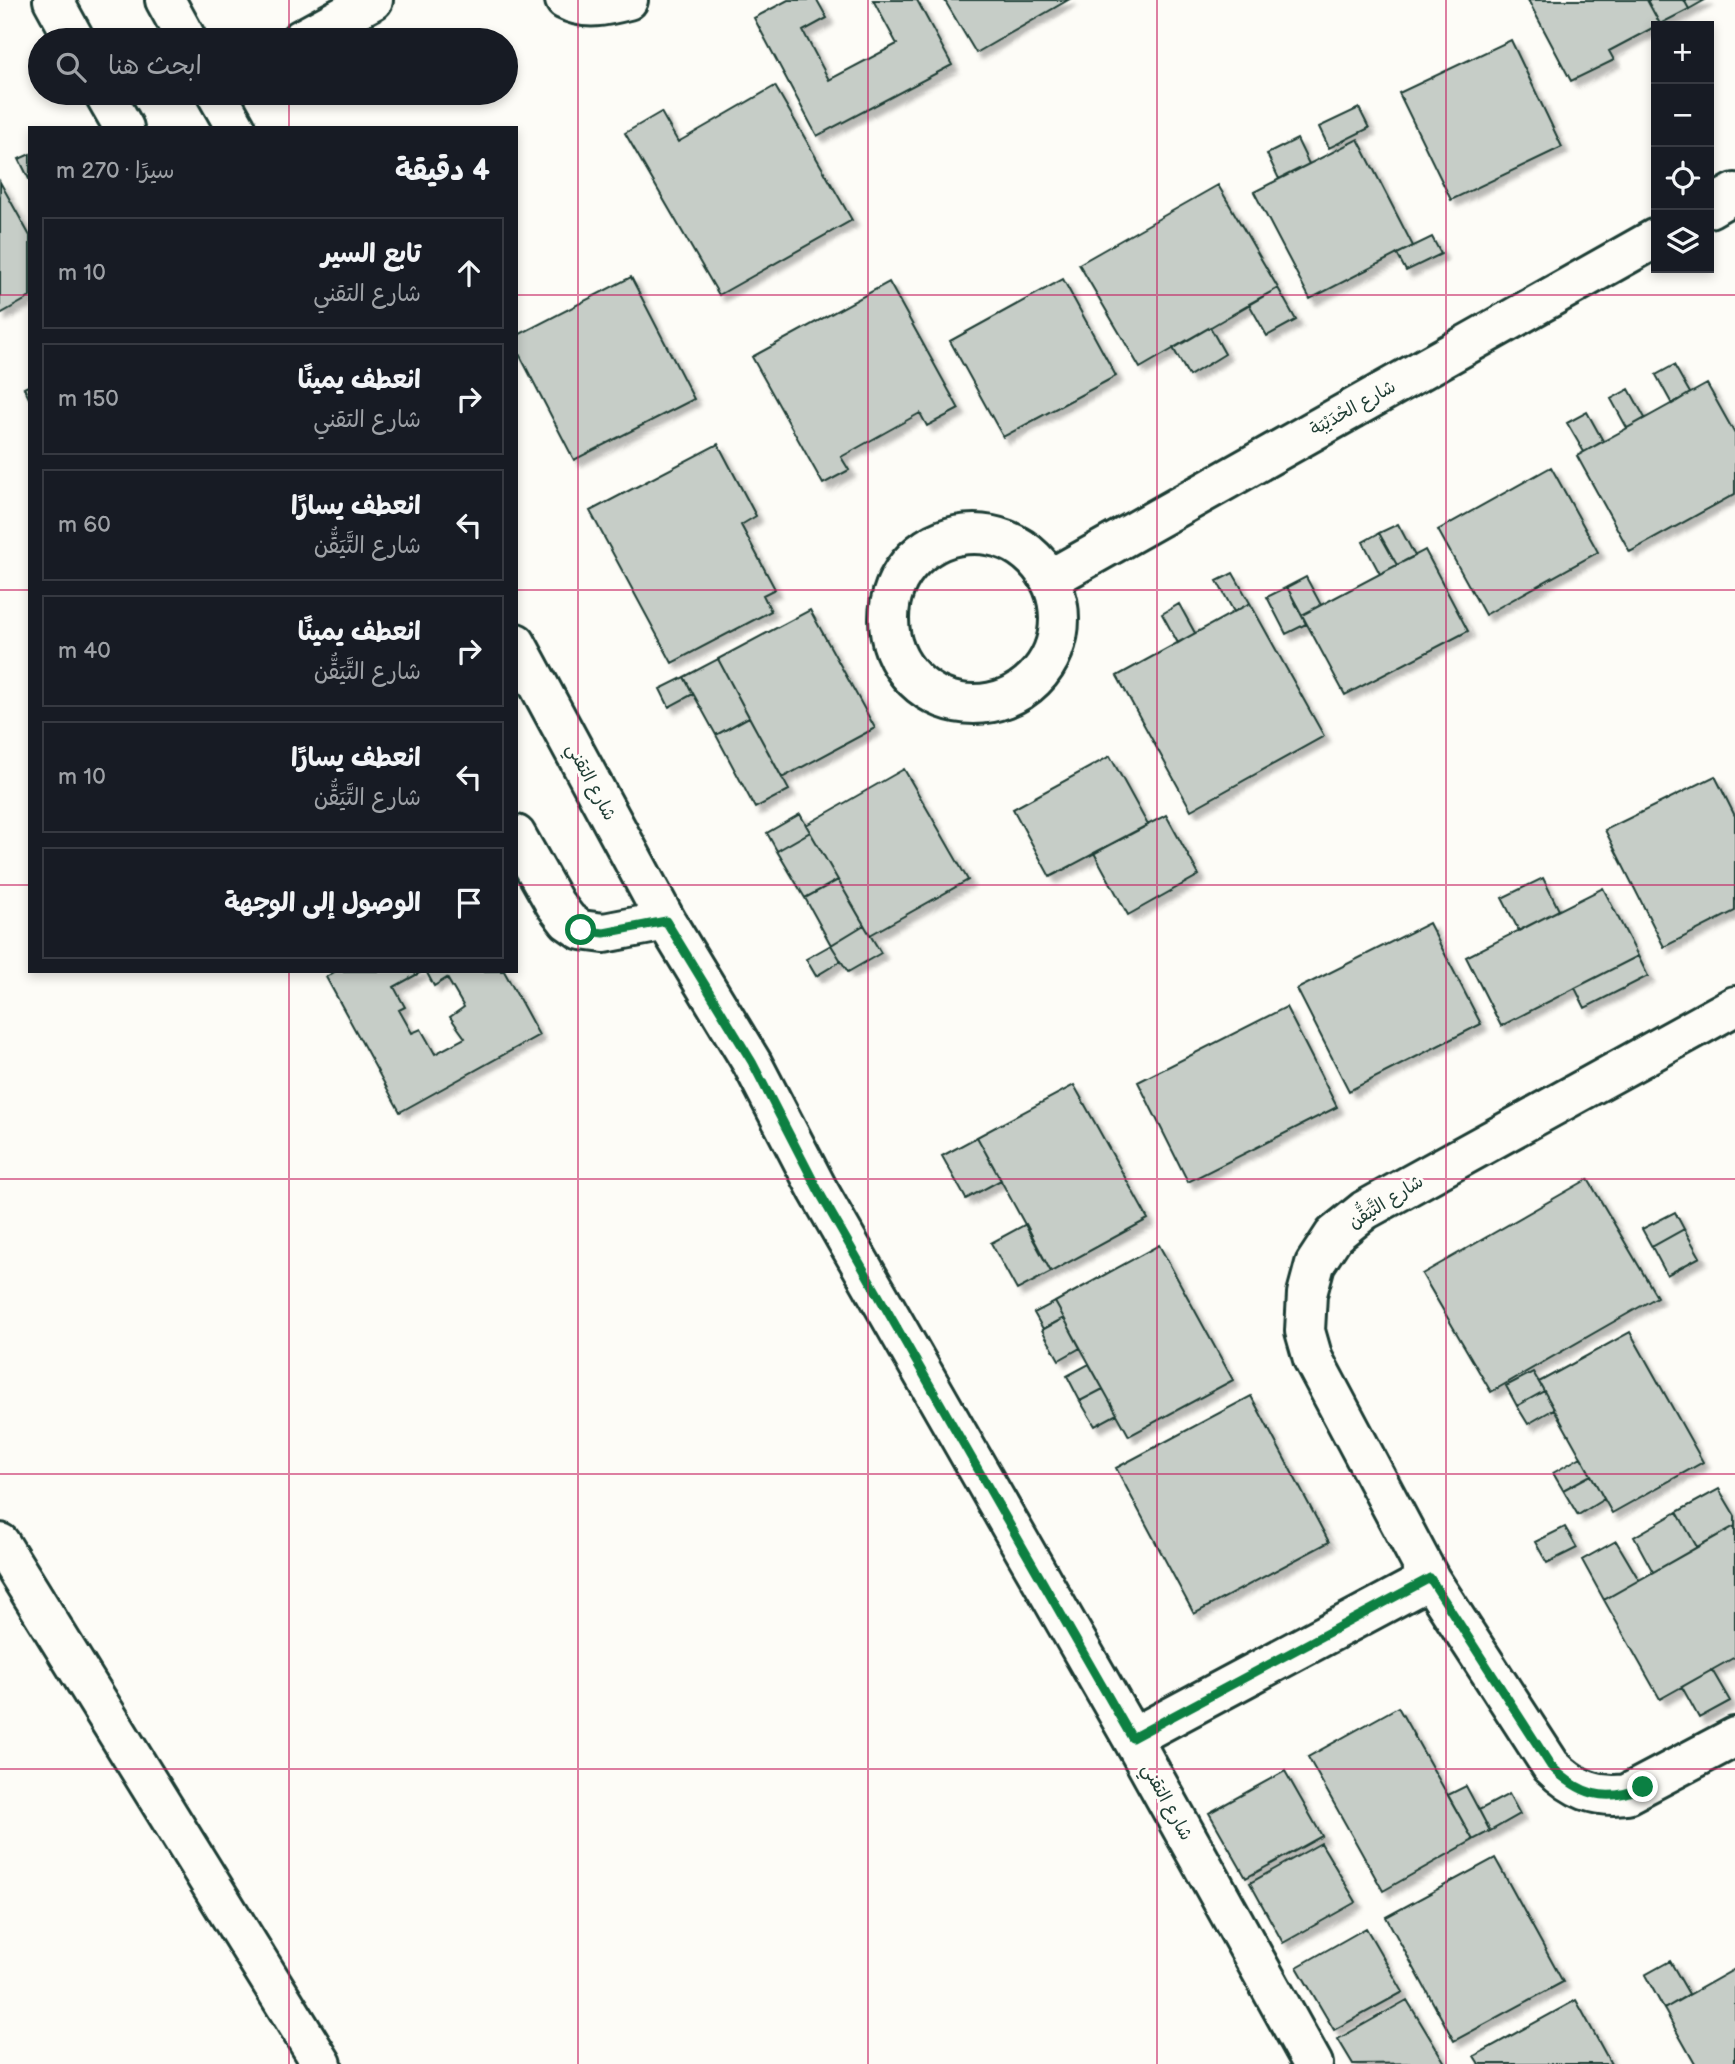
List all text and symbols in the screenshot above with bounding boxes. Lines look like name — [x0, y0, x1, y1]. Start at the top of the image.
map controls — [1651, 21, 1714, 273]
button: + — [1651, 21, 1714, 84]
search box — [28, 28, 518, 105]
icon: search — [52, 48, 90, 86]
text: ابحث هنا — [108, 51, 202, 82]
button: − — [1651, 84, 1714, 147]
button: locate — [1651, 147, 1714, 210]
text: 4 دقيقة — [395, 153, 490, 189]
text: سيرًا · 270 m — [56, 157, 175, 185]
button: layers — [1651, 210, 1714, 273]
text: تابع السير — [321, 239, 421, 270]
icon: ahead — [450, 254, 488, 292]
text: 10 m — [58, 259, 106, 287]
text: شارع التقني — [313, 280, 421, 308]
text: انعطف يمينًا — [298, 365, 421, 396]
street label: شارع الحْدَيْبَة — [1307, 376, 1400, 441]
icon: right — [450, 380, 488, 418]
text: 150 m — [58, 385, 119, 413]
text: شارع التقني — [313, 406, 421, 434]
text: انعطف يسارًا — [291, 491, 421, 522]
icon: left — [450, 506, 488, 544]
text: 60 m — [58, 511, 111, 539]
text: شارع التَّيَقُّن — [314, 532, 421, 560]
text: انعطف يمينًا — [298, 617, 421, 648]
icon: right — [450, 632, 488, 670]
text: 40 m — [58, 637, 111, 665]
text: شارع التَّيَقُّن — [314, 658, 421, 686]
street label: شارع التقني — [557, 740, 620, 827]
text: انعطف يسارًا — [291, 743, 421, 774]
icon: left — [450, 758, 488, 796]
text: 10 m — [58, 763, 106, 791]
text: شارع التَّيَقُّن — [314, 784, 421, 812]
icon: arrive — [450, 884, 488, 922]
text: الوصول إلى الوجهة — [224, 888, 421, 919]
route start — [565, 914, 596, 945]
street label: شارع التَّيَقُّن — [1342, 1166, 1428, 1234]
street label: شارع التقني — [1133, 1760, 1197, 1846]
route end — [1627, 1771, 1658, 1802]

